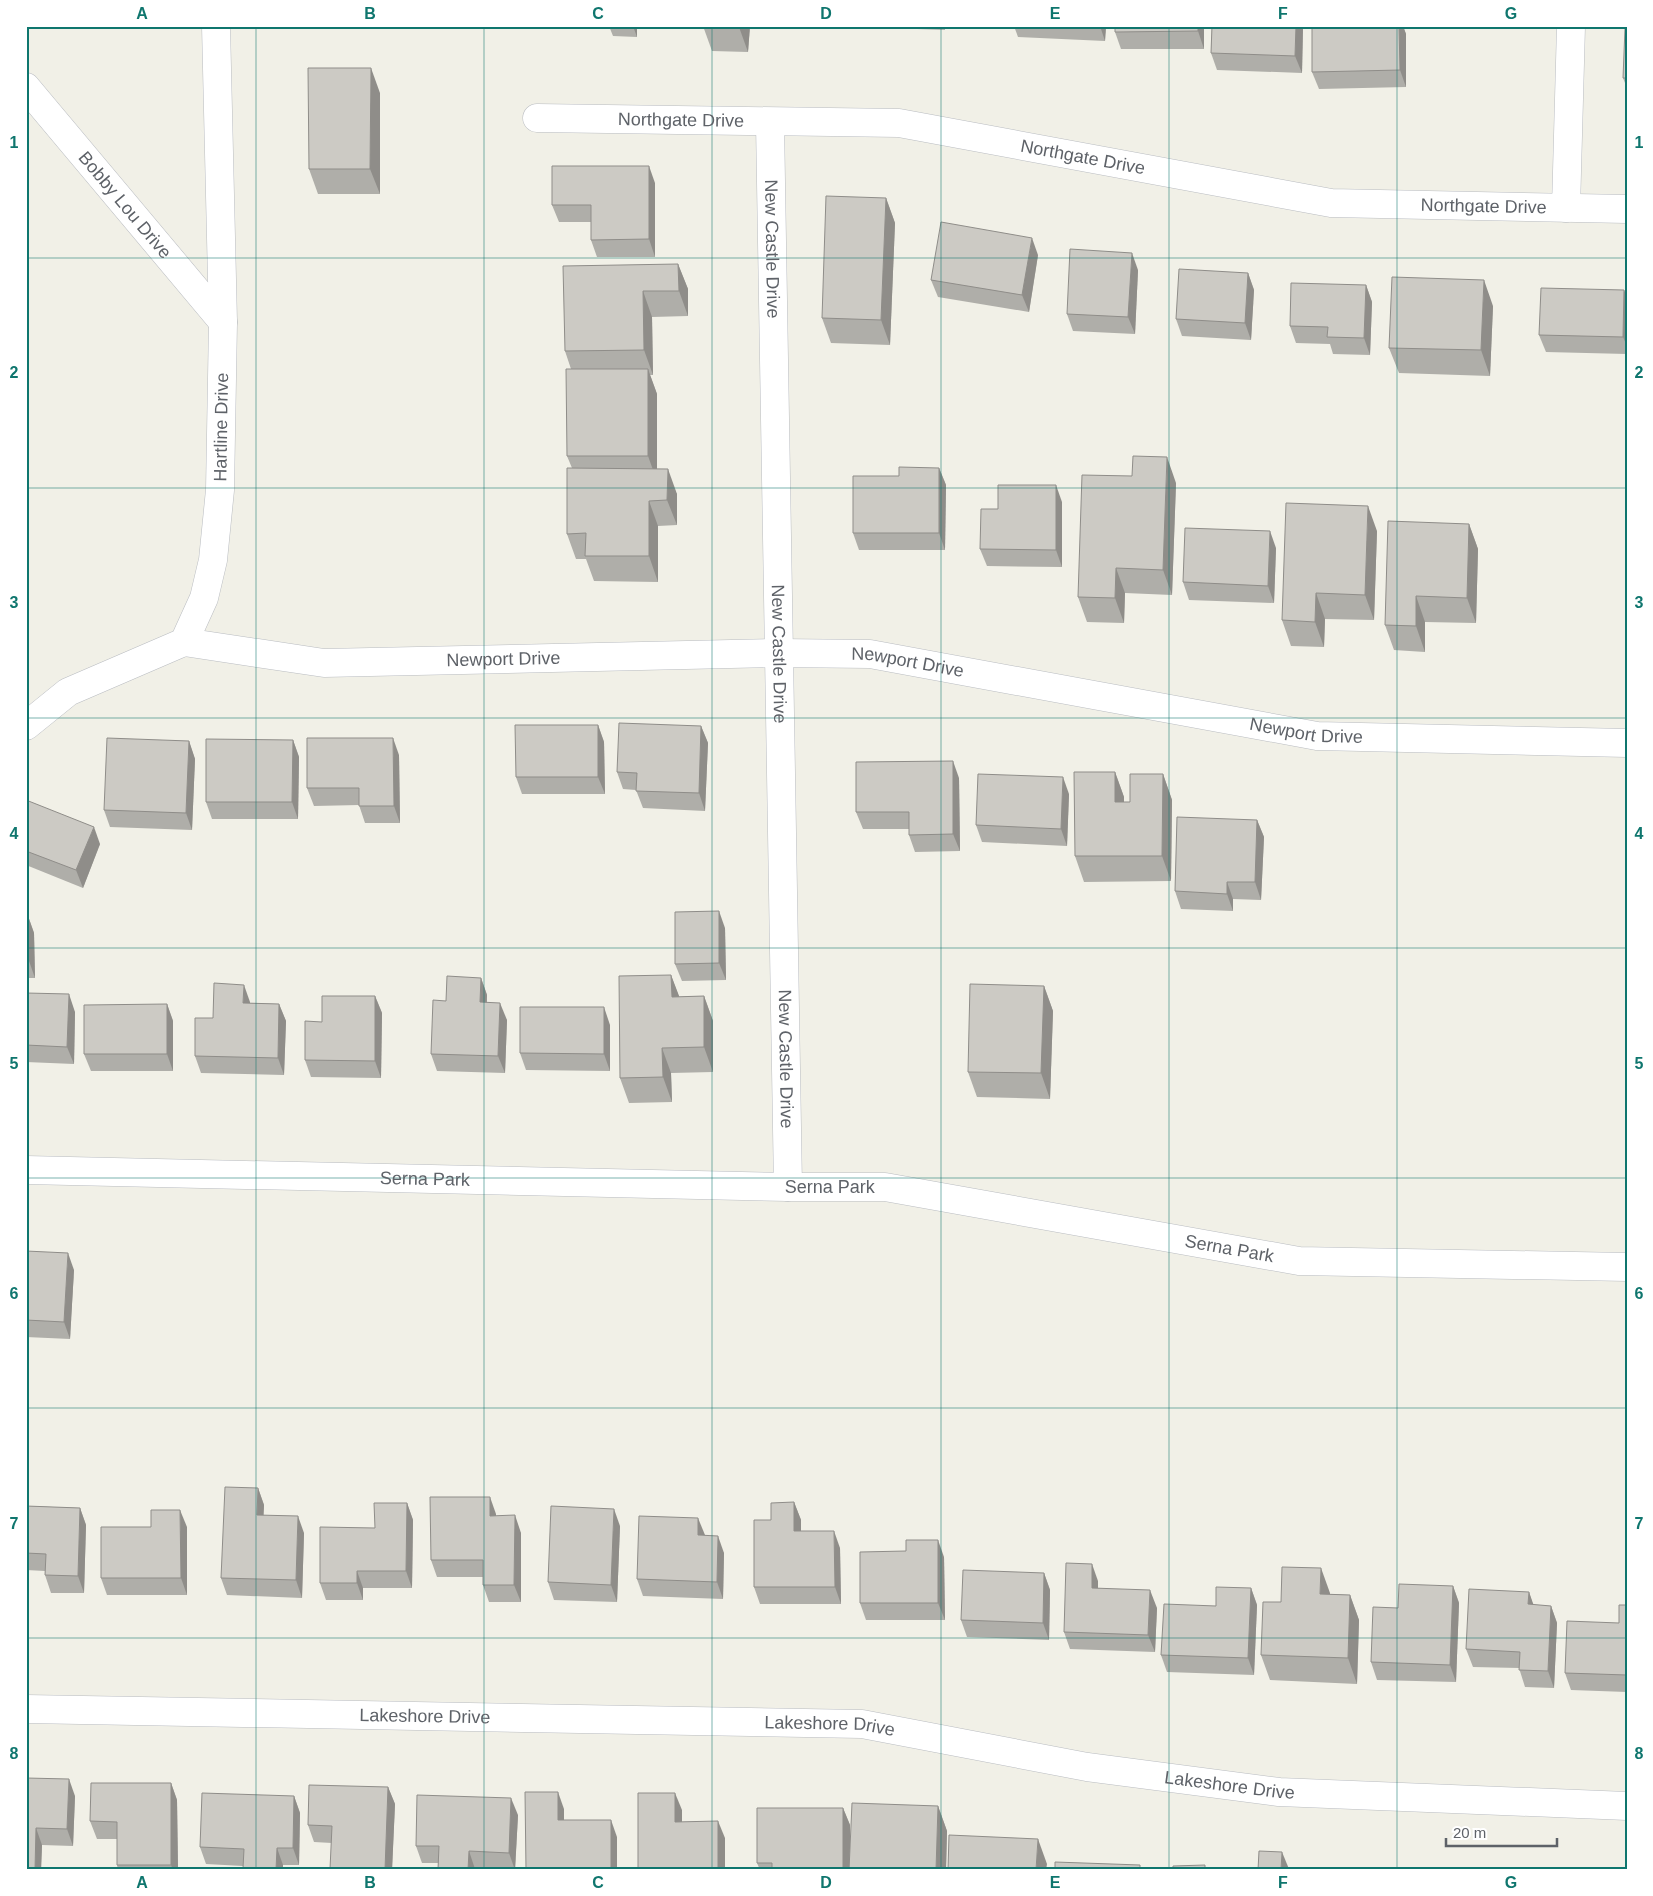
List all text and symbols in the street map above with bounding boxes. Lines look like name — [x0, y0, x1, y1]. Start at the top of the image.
text: A — [136, 5, 148, 22]
text: B — [364, 5, 376, 22]
text: C — [592, 5, 604, 22]
text: D — [820, 5, 832, 22]
text: E — [1050, 5, 1061, 22]
text: F — [1278, 5, 1288, 22]
text: G — [1505, 5, 1517, 22]
street label: Northgate Drive — [618, 109, 744, 131]
text: 1 — [10, 134, 19, 151]
text: 1 — [1635, 134, 1644, 151]
street label: Northgate Drive — [1019, 136, 1147, 178]
street label: Bobby Lou Drive — [74, 148, 175, 262]
street label: New Castle Drive — [761, 179, 783, 319]
street label: Northgate Drive — [1420, 195, 1547, 217]
text: 2 — [10, 364, 19, 381]
text: 2 — [1635, 364, 1644, 381]
street label: Hartline Drive — [210, 372, 232, 482]
street label: New Castle Drive — [768, 584, 790, 724]
text: 3 — [10, 594, 19, 611]
text: 3 — [1635, 594, 1644, 611]
street label: Newport Drive — [851, 644, 966, 681]
street label: Newport Drive — [446, 648, 561, 670]
street label: Newport Drive — [1248, 714, 1363, 747]
text: 4 — [10, 825, 19, 842]
text: 4 — [1635, 825, 1644, 842]
street label: New Castle Drive — [775, 989, 797, 1129]
text: 5 — [10, 1055, 19, 1072]
text: 5 — [1635, 1055, 1644, 1072]
street label: Serna Park — [380, 1168, 471, 1190]
street label: Serna Park — [785, 1177, 876, 1197]
street label: Serna Park — [1183, 1231, 1276, 1266]
text: 6 — [10, 1285, 19, 1302]
text: 6 — [1635, 1285, 1644, 1302]
text: 7 — [10, 1515, 19, 1532]
text: 7 — [1635, 1515, 1644, 1532]
street label: Lakeshore Drive — [359, 1705, 491, 1727]
street label: Lakeshore Drive — [764, 1712, 897, 1740]
text: 8 — [10, 1745, 19, 1762]
text: 8 — [1635, 1745, 1644, 1762]
street label: Lakeshore Drive — [1163, 1767, 1295, 1803]
scale bar — [1446, 1816, 1557, 1848]
text: 20 m — [1453, 1824, 1486, 1841]
text: A — [136, 1874, 148, 1891]
text: B — [364, 1874, 376, 1891]
text: C — [592, 1874, 604, 1891]
text: D — [820, 1874, 832, 1891]
text: E — [1050, 1874, 1061, 1891]
text: F — [1278, 1874, 1288, 1891]
text: G — [1505, 1874, 1517, 1891]

